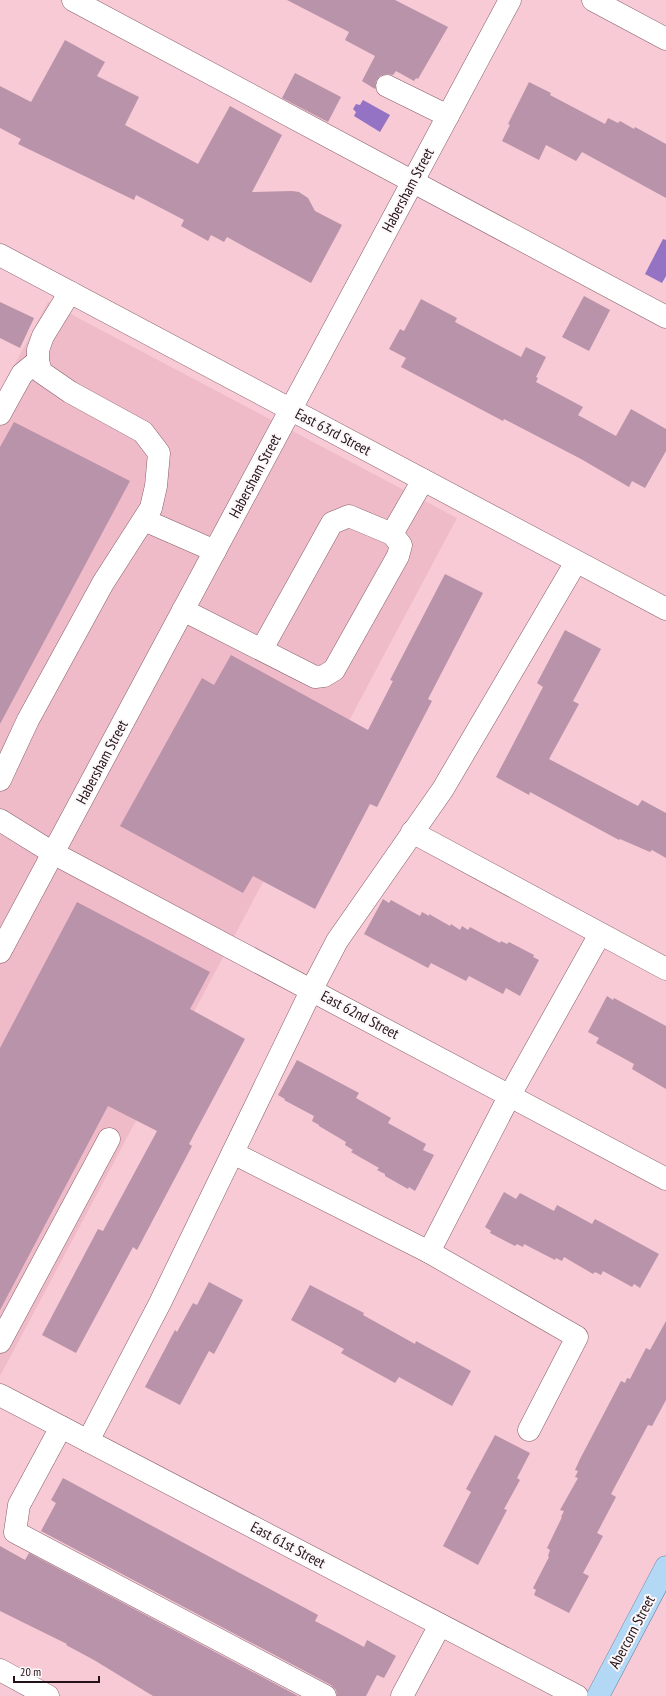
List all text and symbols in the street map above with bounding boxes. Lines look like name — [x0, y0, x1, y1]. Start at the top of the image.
street label: Habersham Street — [377, 144, 438, 235]
street label: East 63rd Street — [292, 404, 374, 459]
street label: Habersham Street — [224, 430, 285, 521]
street label: Habersham Street — [71, 716, 132, 807]
street label: East 62nd Street — [318, 986, 402, 1043]
street label: East 61st Street — [248, 1517, 329, 1572]
street label: Abercorn Street — [604, 1592, 659, 1672]
scale bar — [14, 1658, 99, 1684]
text: 20 m — [20, 1664, 41, 1679]

